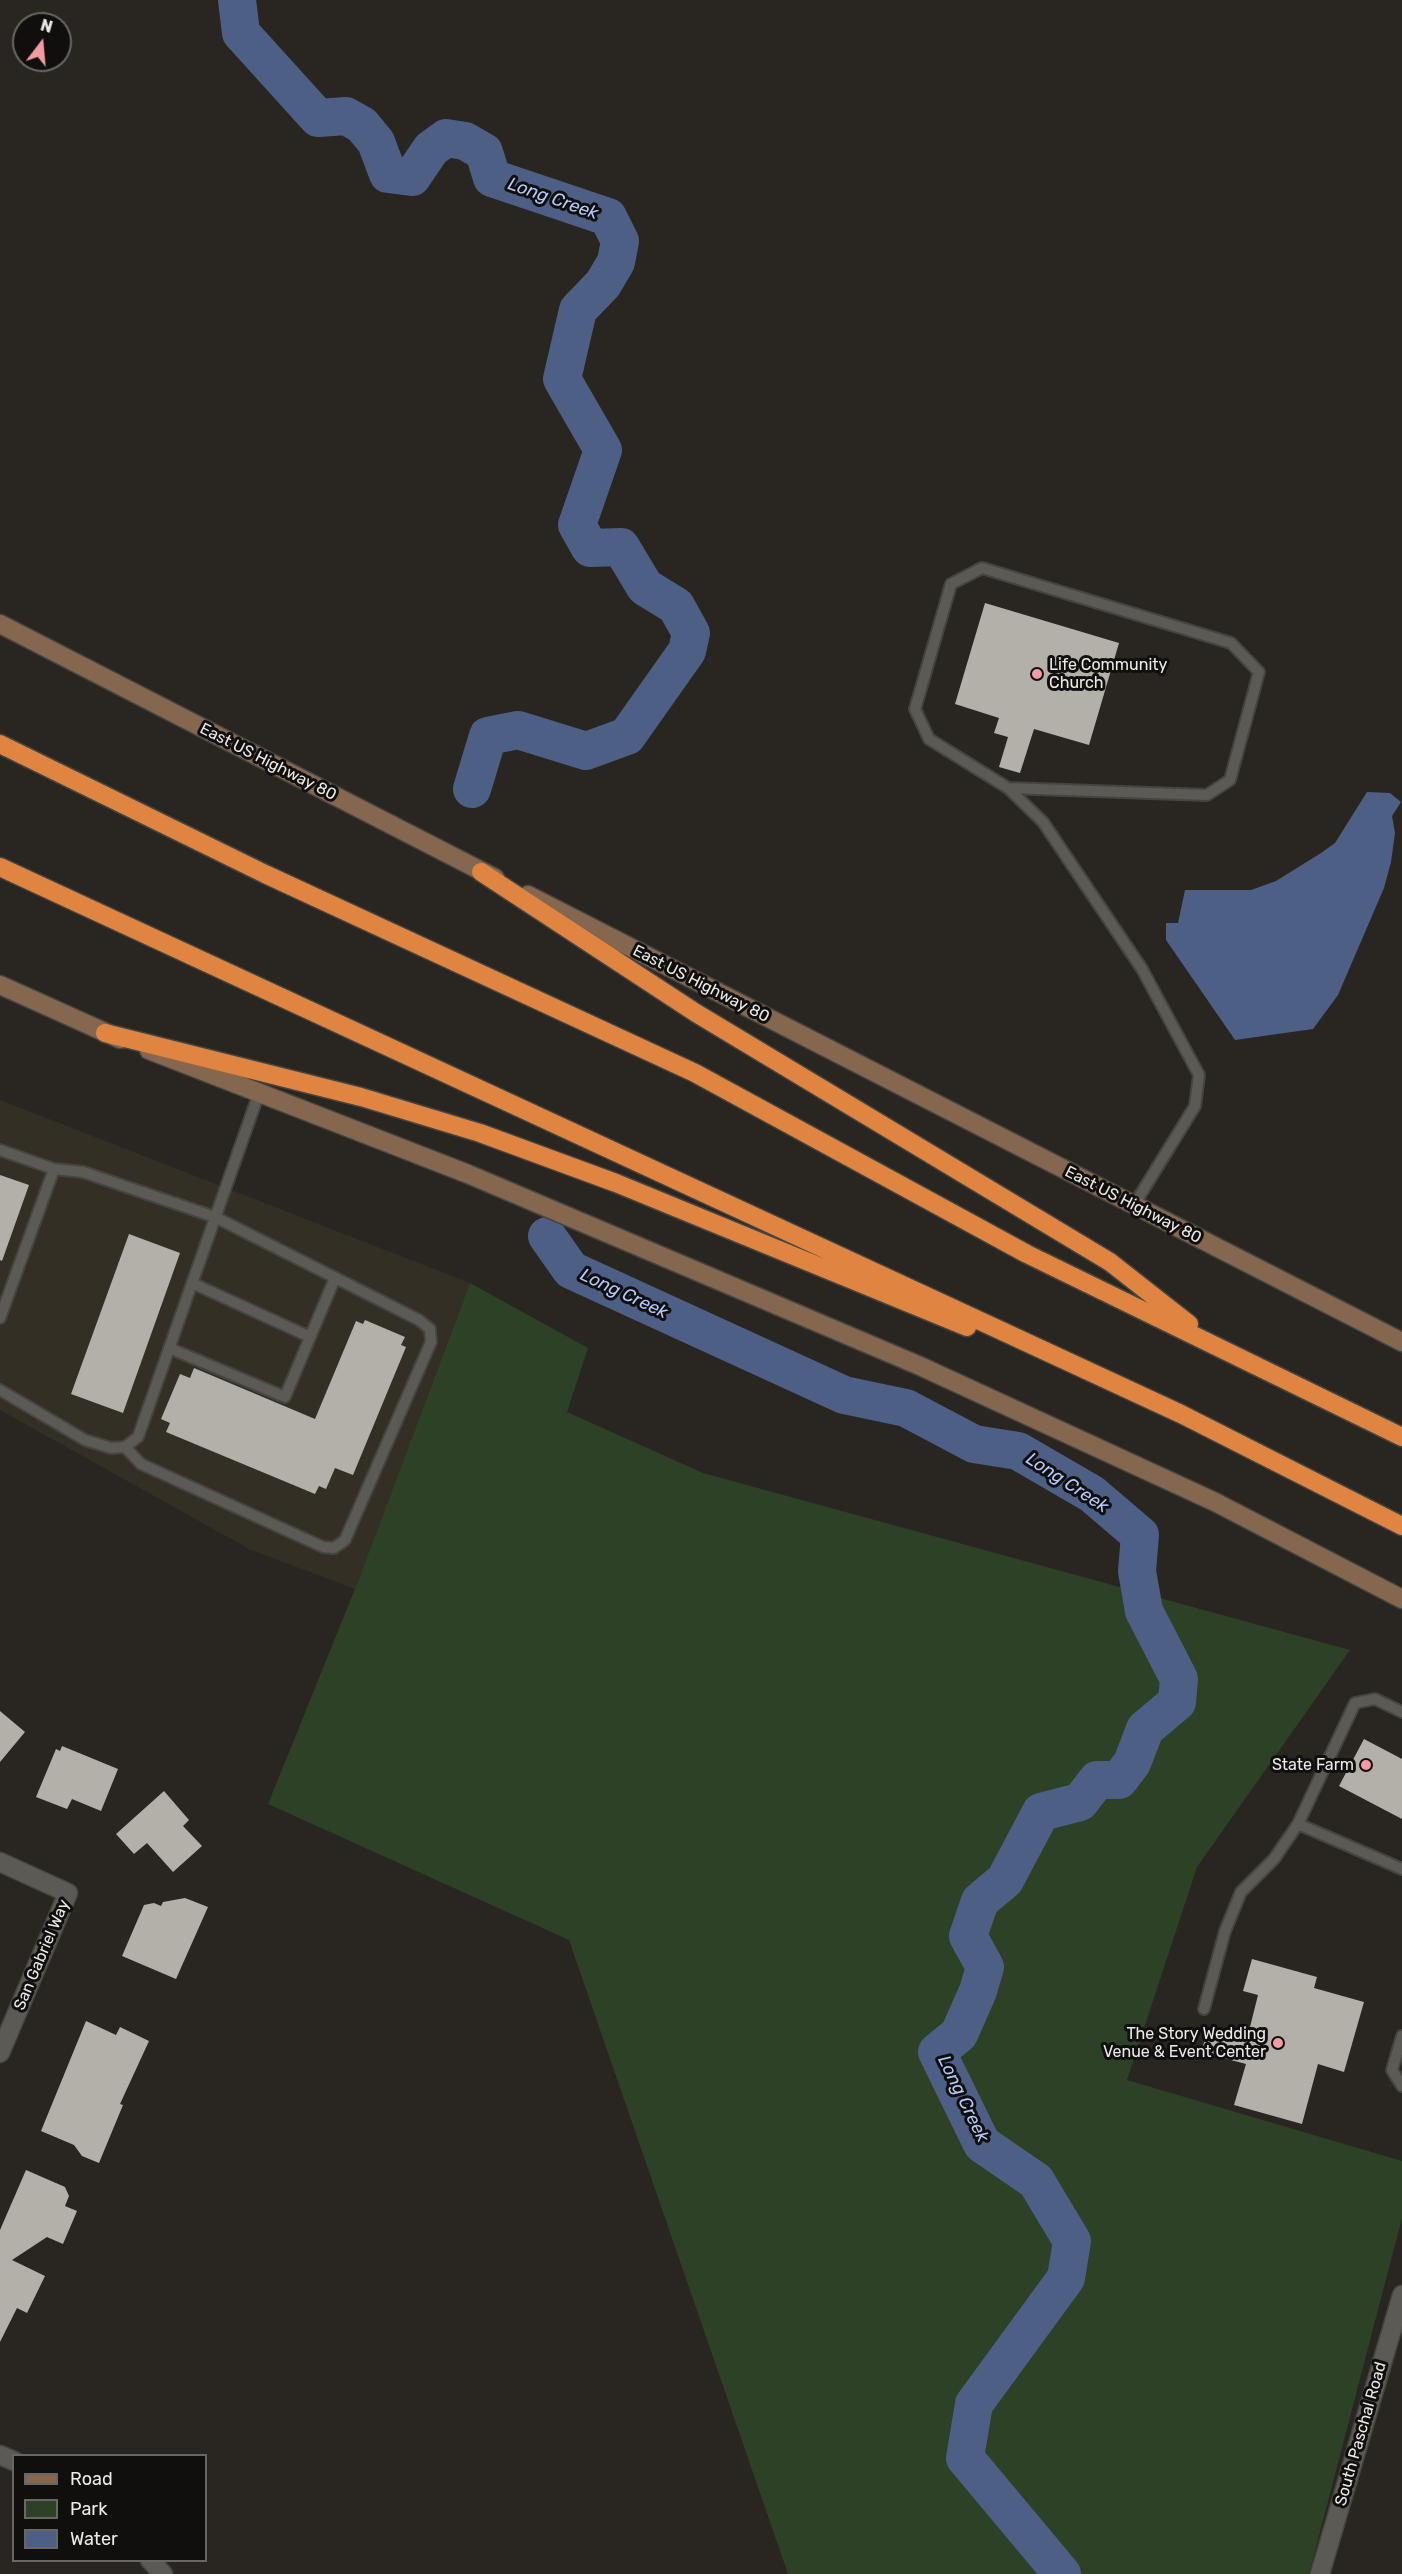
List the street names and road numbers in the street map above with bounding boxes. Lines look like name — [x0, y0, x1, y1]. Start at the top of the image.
street label: East US Highway 80 — [196, 719, 340, 805]
street label: East US Highway 80 — [629, 941, 773, 1027]
street label: East US Highway 80 — [1061, 1162, 1205, 1248]
street label: San Gabriel Way — [10, 1897, 74, 2013]
street label: South Paschal Road — [1331, 2360, 1391, 2508]

